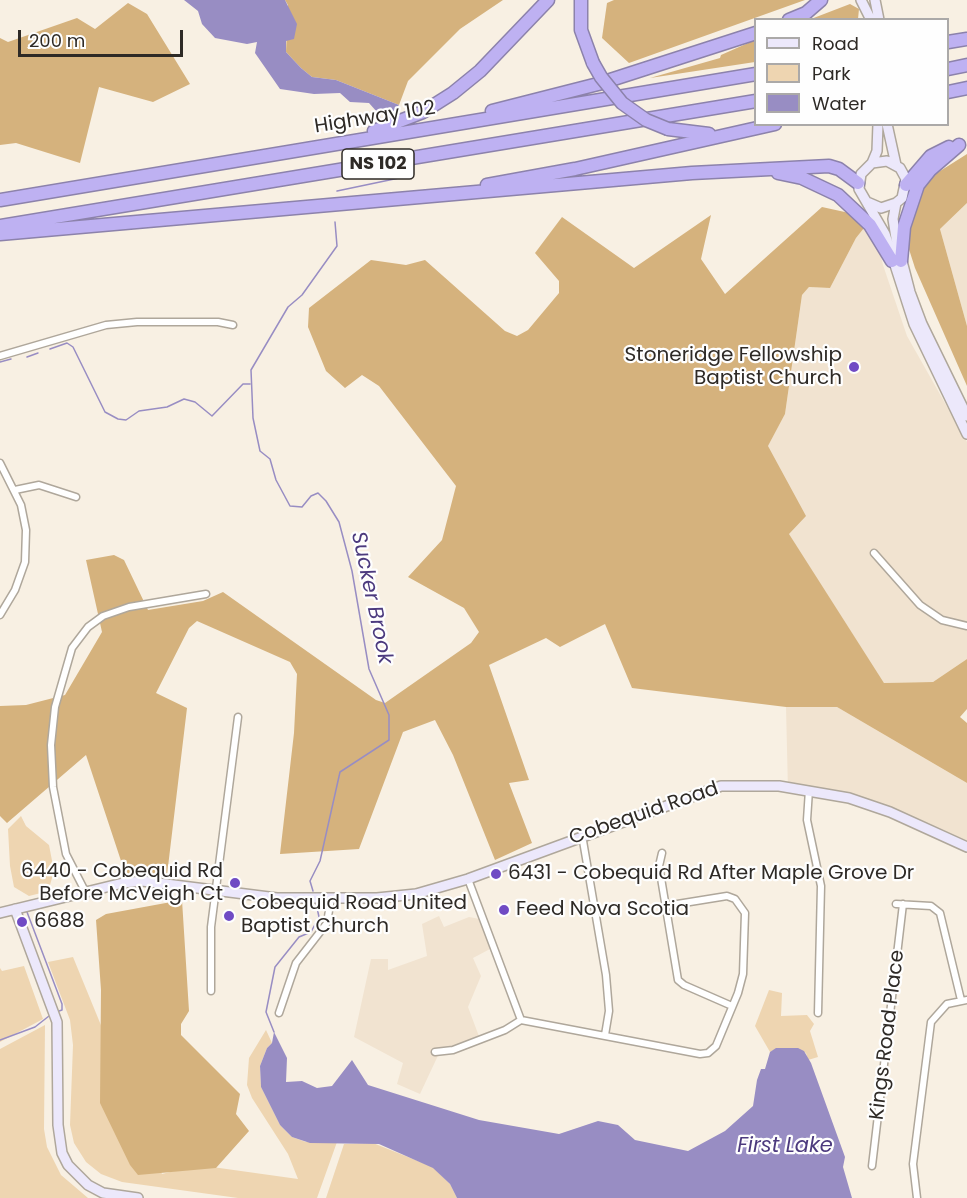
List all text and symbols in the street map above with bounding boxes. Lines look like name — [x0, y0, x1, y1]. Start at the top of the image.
scale bar — [21, 18, 186, 56]
legend — [754, 18, 949, 126]
text: 200 m — [29, 28, 85, 53]
text: Road — [812, 31, 859, 56]
text: Park — [812, 61, 851, 86]
text: Water — [812, 91, 866, 116]
street label: Highway 102 — [313, 97, 437, 139]
road number: NS 102 — [342, 149, 414, 179]
place label: Stoneridge Fellowship Baptist Church — [625, 344, 842, 391]
marker: Stoneridge Fellowship Baptist Church — [847, 360, 861, 374]
water label: Sucker Brook — [345, 529, 397, 667]
street label: Cobequid Road — [566, 777, 722, 851]
place label: 6440 - Cobequid Rd Before McVeigh Ct — [21, 860, 223, 907]
place label: 6431 - Cobequid Rd After Maple Grove Dr — [508, 862, 914, 886]
marker: 6431 - Cobequid Rd After Maple Grove Dr — [489, 867, 503, 881]
marker: 6440 - Cobequid Rd Before McVeigh Ct — [228, 876, 242, 890]
place label: Cobequid Road United Baptist Church — [241, 892, 467, 939]
place label: Feed Nova Scotia — [516, 898, 689, 922]
marker: Feed Nova Scotia — [497, 903, 511, 917]
marker: Cobequid Road United Baptist Church — [222, 909, 236, 923]
place label: 6688 — [34, 910, 85, 934]
marker: 6688 — [15, 915, 29, 929]
street label: Kings Road Place — [866, 949, 910, 1121]
water label: First Lake — [737, 1134, 833, 1160]

